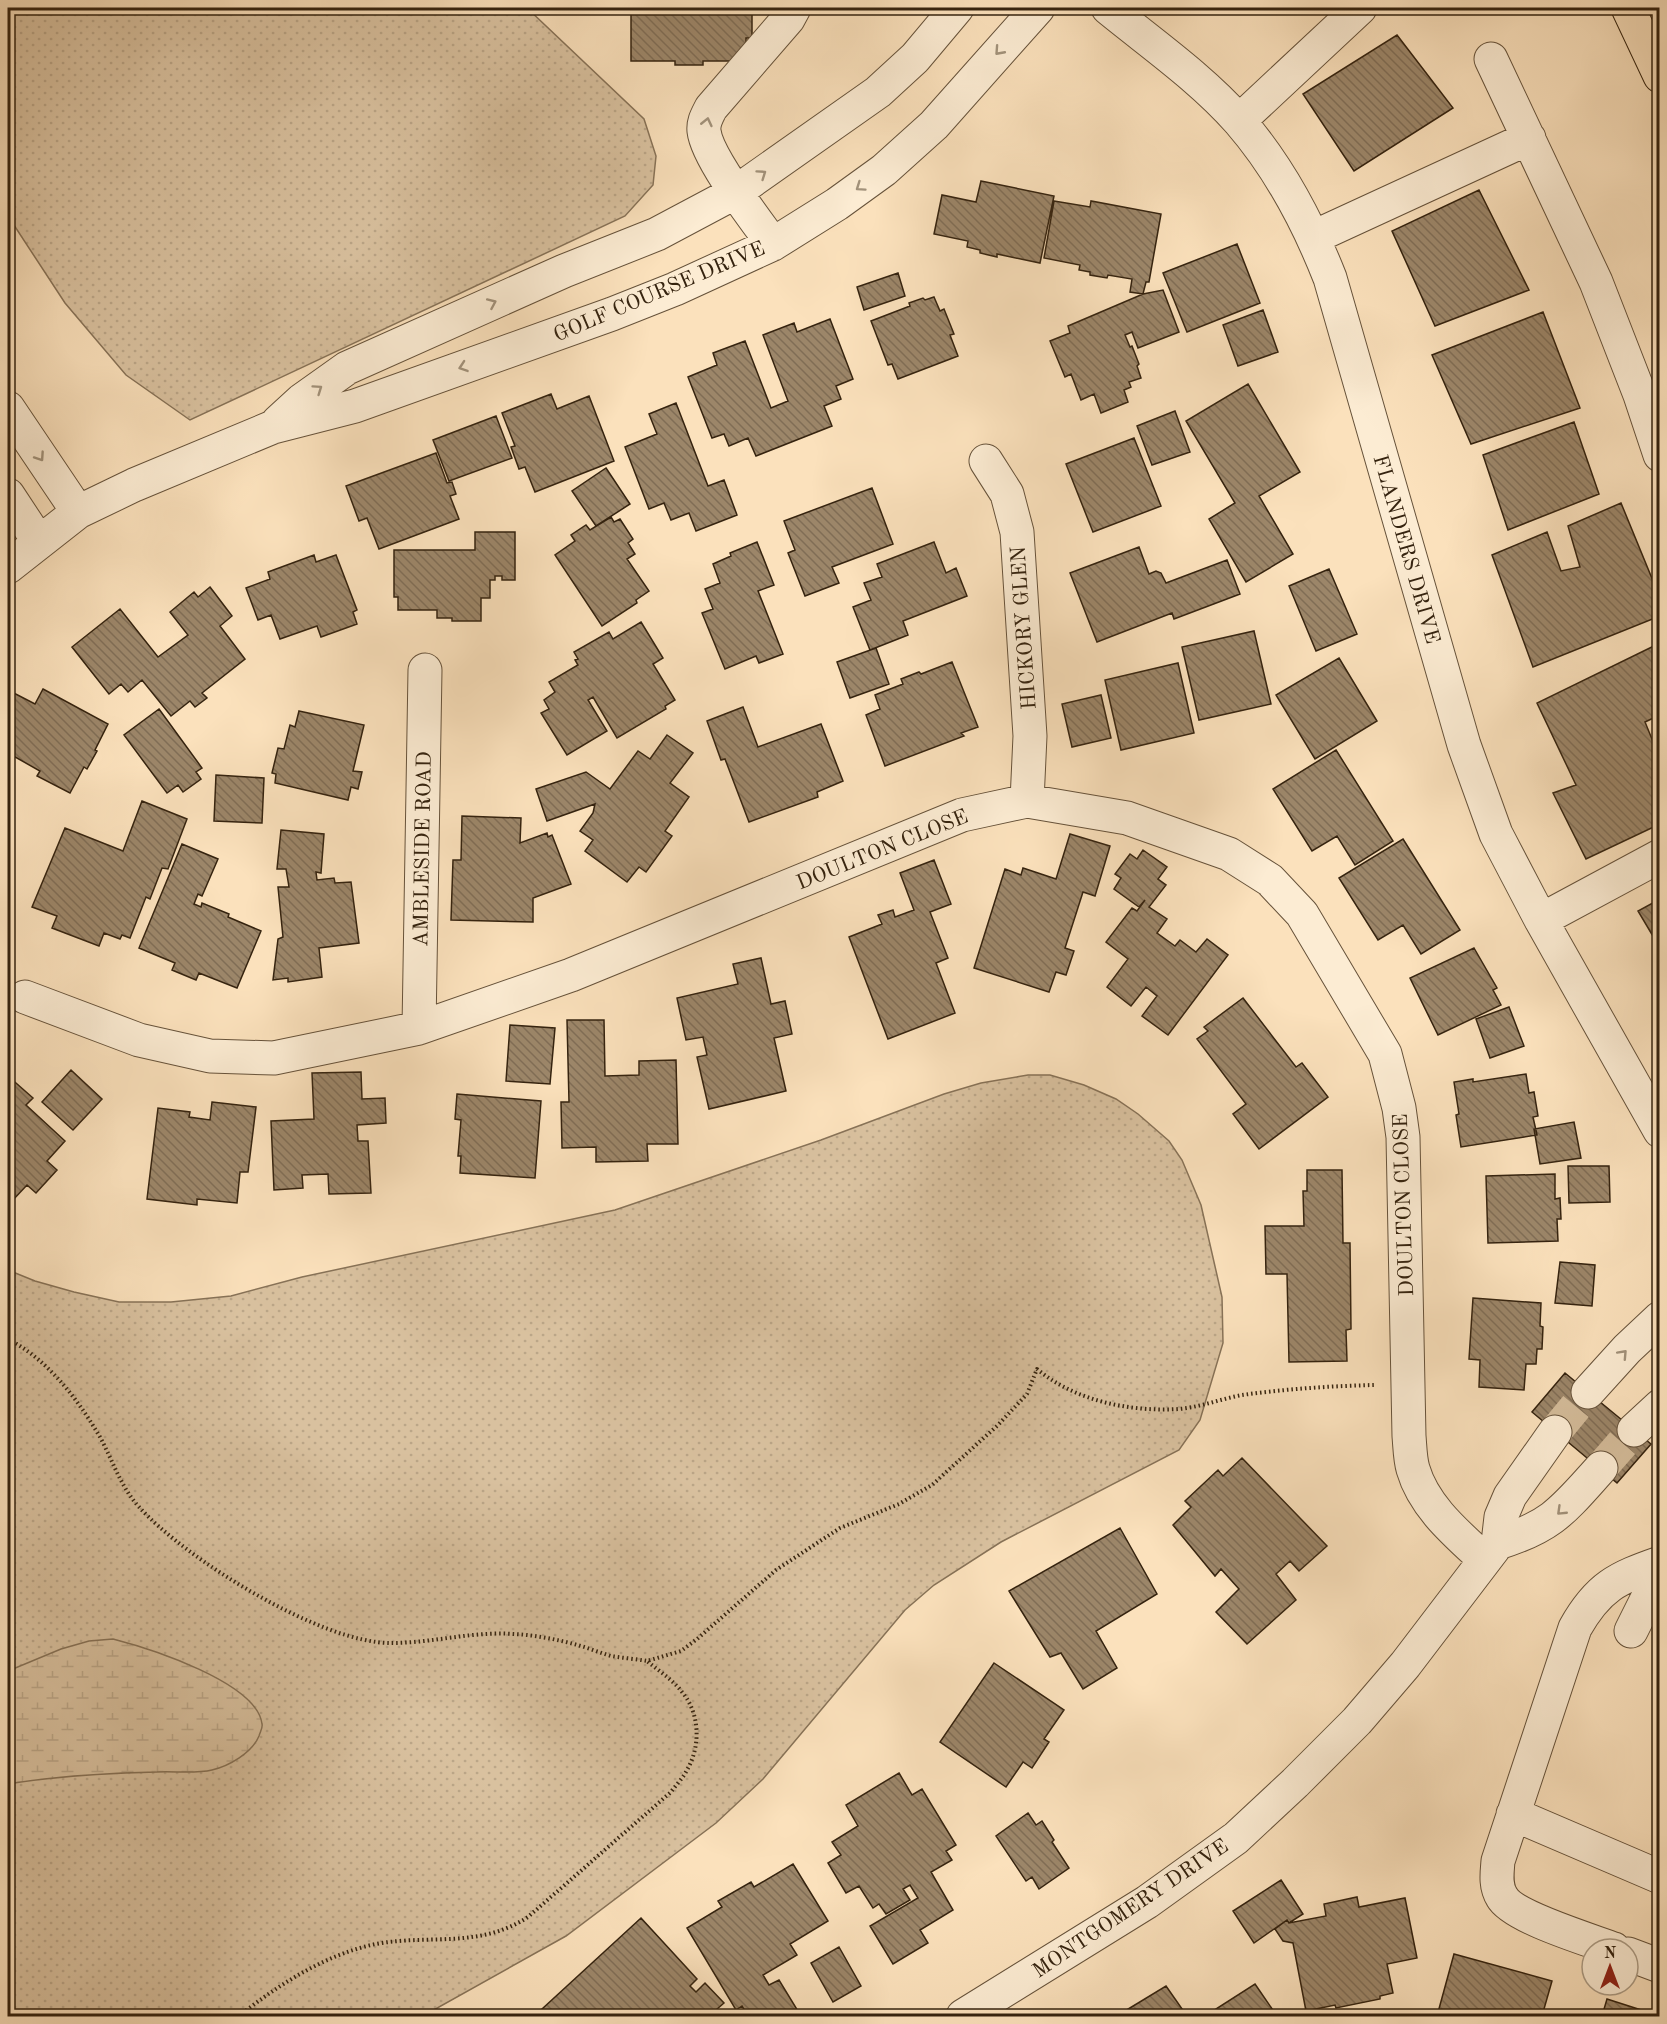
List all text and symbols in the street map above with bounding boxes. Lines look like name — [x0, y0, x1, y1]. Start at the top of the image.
one-way arrow — [995, 44, 1006, 55]
one-way arrow — [700, 117, 713, 127]
one-way arrow — [756, 170, 767, 181]
one-way arrow — [856, 180, 867, 191]
street label: GOLF COURSE DRIVE — [551, 238, 768, 346]
one-way arrow — [486, 298, 497, 310]
one-way arrow — [458, 360, 469, 373]
one-way arrow — [311, 385, 322, 396]
one-way arrow — [33, 450, 44, 461]
street label: FLANDERS DRIVE — [1368, 452, 1443, 646]
street label: HICKORY GLEN — [1008, 545, 1041, 710]
street label: AMBLESIDE ROAD — [411, 751, 436, 947]
street label: DOULTON CLOSE — [794, 806, 971, 894]
street label: DOULTON CLOSE — [1391, 1113, 1418, 1297]
one-way arrow — [1616, 1350, 1627, 1361]
one-way arrow — [1558, 1504, 1568, 1515]
street label: MONTGOMERY DRIVE — [1029, 1836, 1232, 1983]
north arrow — [1580, 1937, 1640, 1997]
text: N — [1604, 1946, 1617, 1962]

